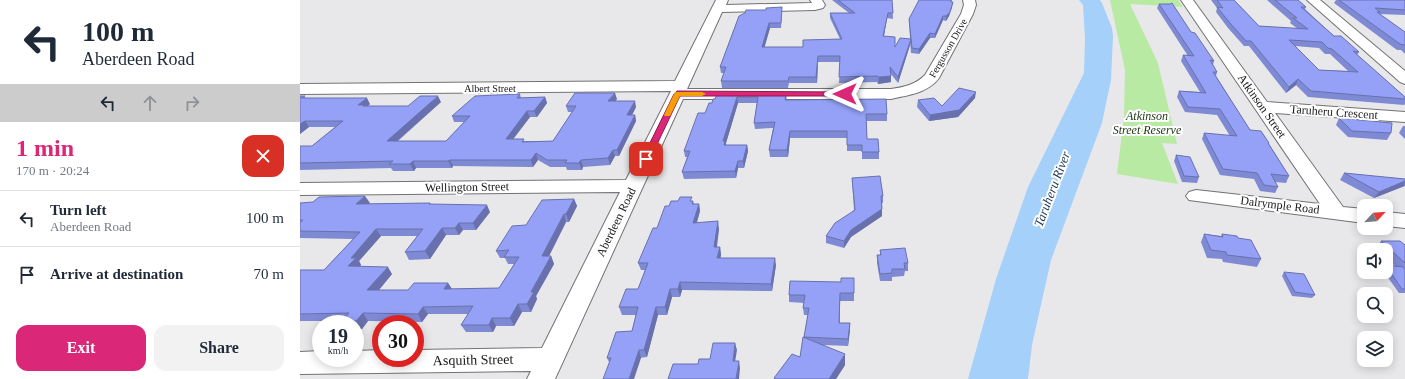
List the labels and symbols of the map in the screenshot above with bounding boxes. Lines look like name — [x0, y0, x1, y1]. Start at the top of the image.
street label: Fergusson Drive — [927, 16, 970, 79]
street label: Atkinson Street — [1235, 71, 1290, 141]
position arrow — [824, 73, 866, 115]
street label: Albert Street — [464, 83, 516, 94]
street label: Taruheru Crescent — [1290, 102, 1379, 122]
park label: Atkinson Street Reserve — [1113, 109, 1182, 137]
pin — [629, 142, 663, 176]
water label: Taruheru River — [1031, 148, 1074, 229]
street label: Wellington Street — [425, 179, 510, 195]
street label: Aberdeen Road — [593, 185, 639, 259]
street label: Dalrymple Road — [1240, 193, 1320, 217]
north arrow — [1357, 199, 1393, 235]
speed limit sign: 30 — [372, 315, 424, 367]
street label: Asquith Street — [433, 352, 513, 368]

